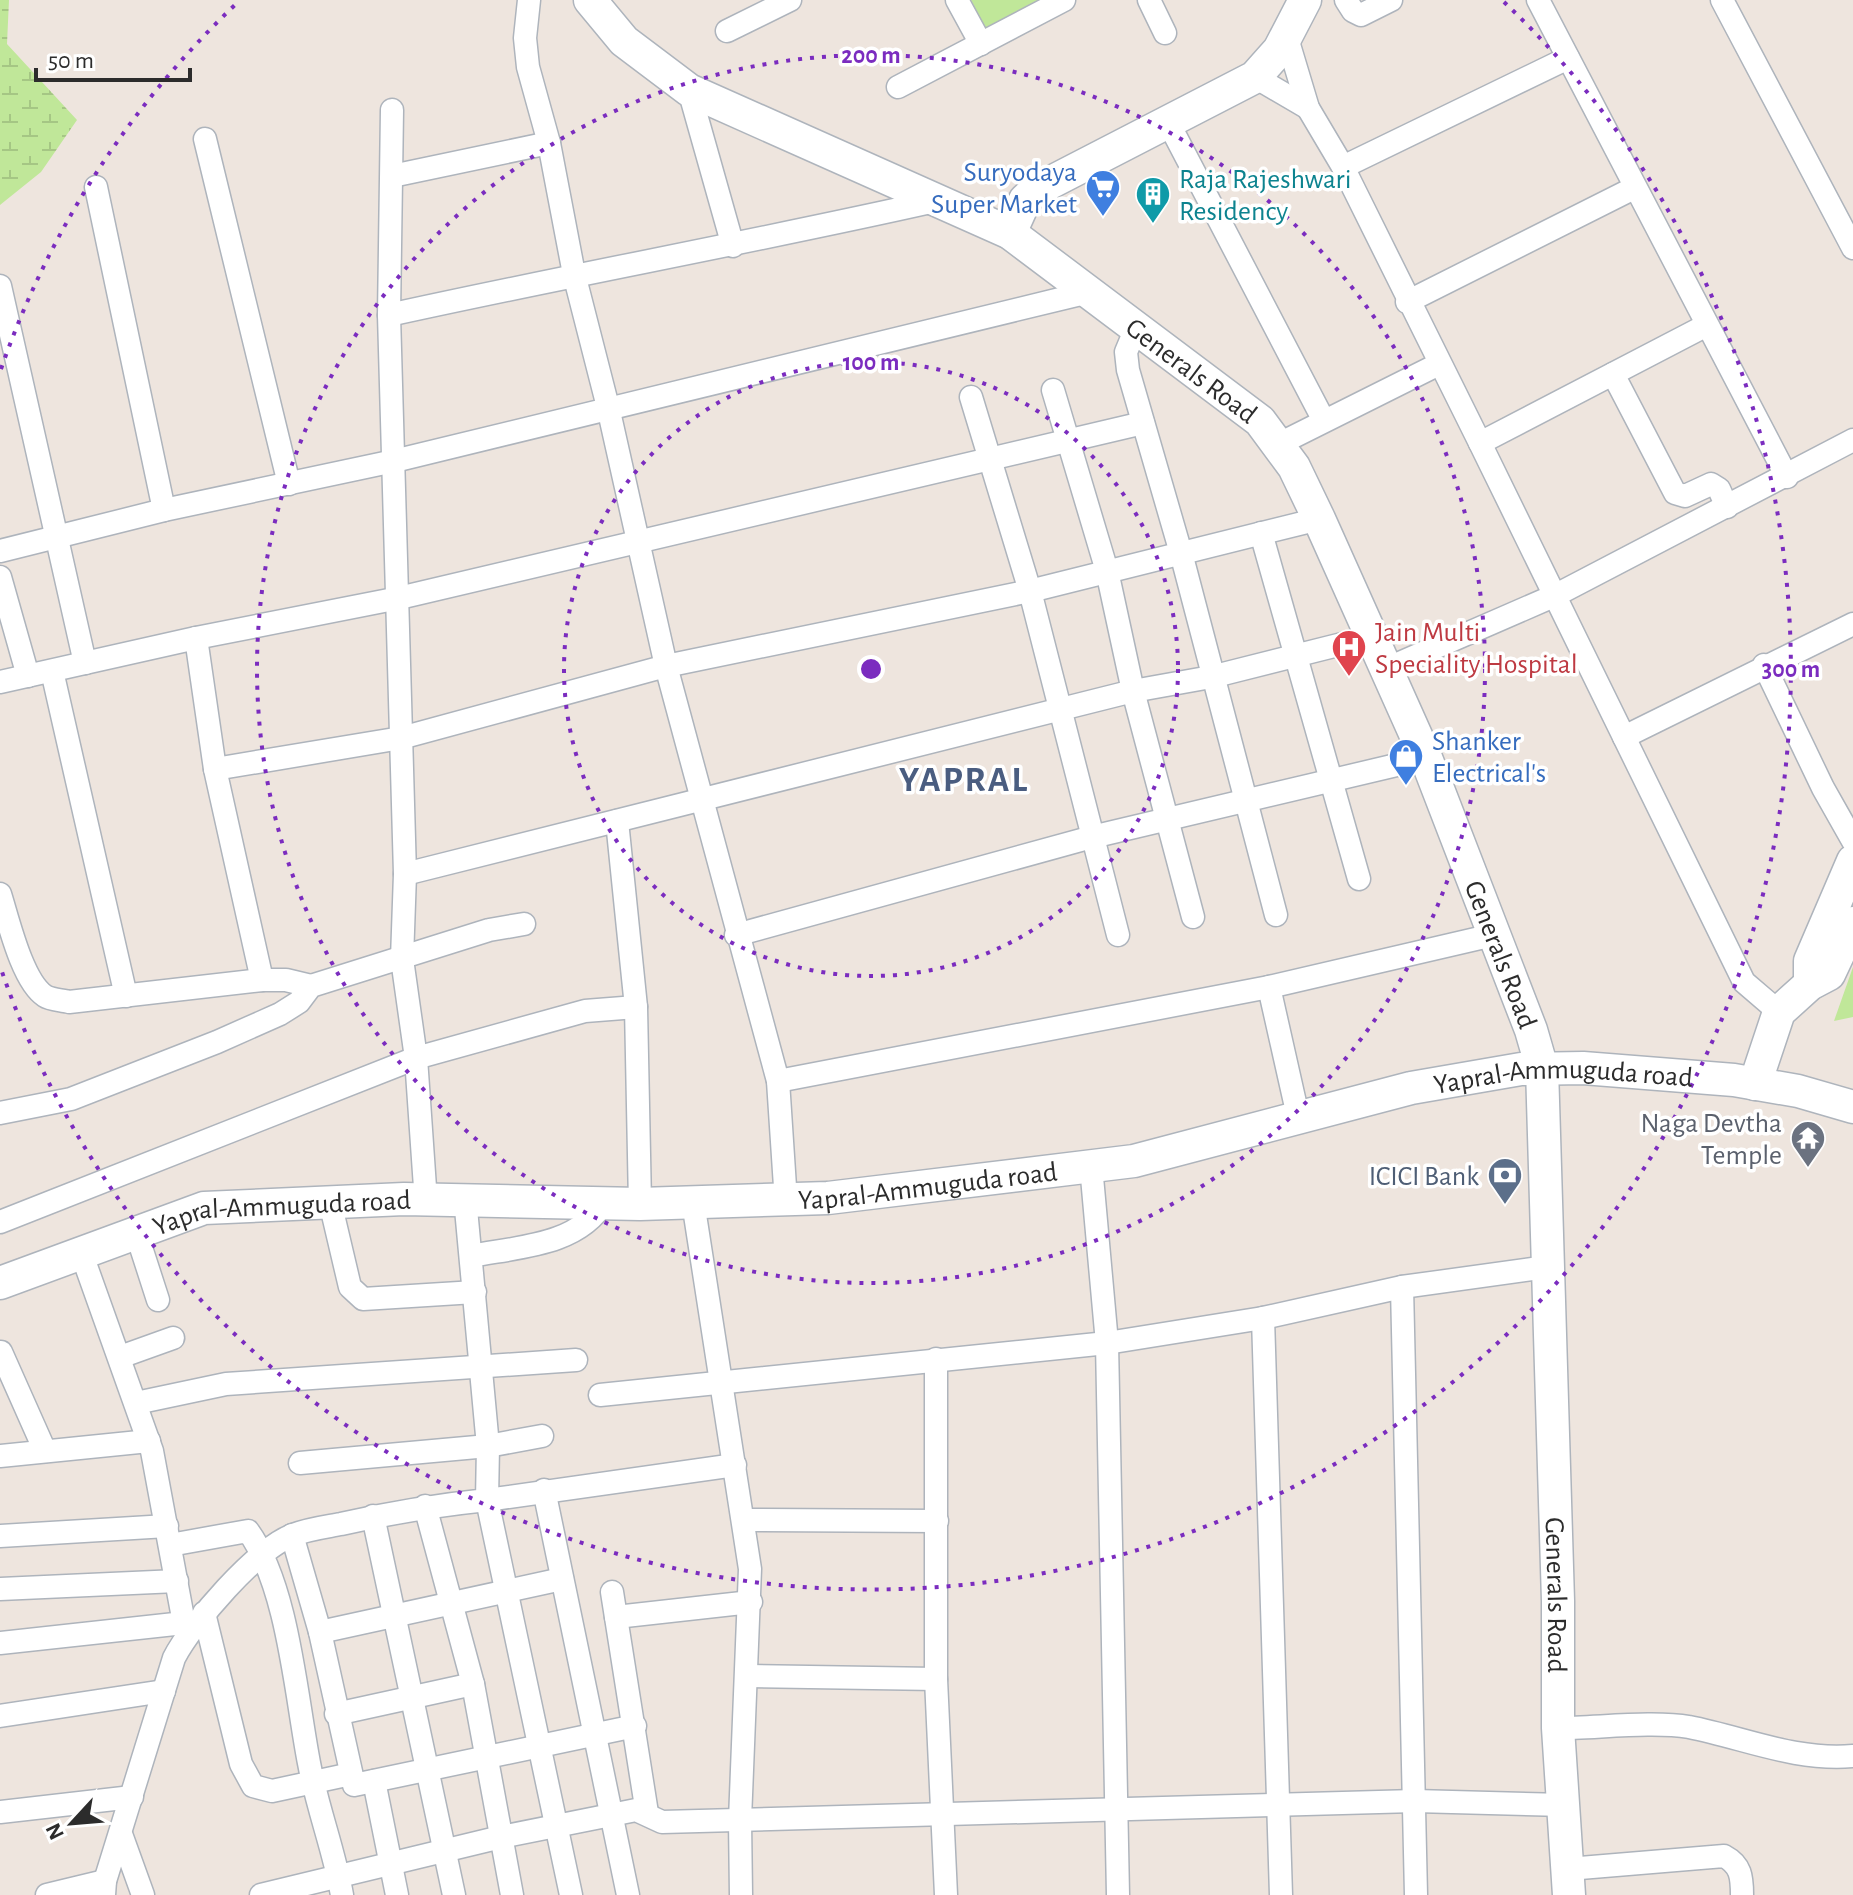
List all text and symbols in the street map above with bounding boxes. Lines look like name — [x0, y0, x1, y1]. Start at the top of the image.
scale bar — [36, 32, 190, 82]
text: 200 m — [841, 44, 901, 68]
text: 50 m — [48, 49, 94, 73]
place label: Suryodaya Super Market — [931, 159, 1077, 219]
place label: Raja Rajeshwari Residency — [1179, 166, 1351, 226]
supermarket icon: Suryodaya Super Market — [1084, 168, 1122, 218]
building icon: Raja Rajeshwari Residency — [1134, 175, 1172, 225]
street label: Generals Road — [1120, 314, 1262, 430]
text: 100 m — [843, 351, 899, 375]
place label: Jain Multi Speciality Hospital — [1375, 619, 1578, 679]
hospital icon: Jain Multi Speciality Hospital — [1330, 628, 1368, 678]
centre of rings — [857, 655, 885, 683]
text: 300 m — [1762, 658, 1820, 682]
place label: Shanker Electrical's — [1432, 728, 1546, 788]
shop icon: Shanker Electrical's — [1387, 737, 1425, 787]
district label: YAPRAL — [899, 762, 1029, 798]
street label: Generals Road — [1459, 877, 1541, 1033]
street label: Yapral-Ammuguda road — [1432, 1056, 1694, 1100]
place label: Naga Devtha Temple — [1640, 1110, 1782, 1170]
temple icon: Naga Devtha Temple — [1789, 1119, 1827, 1169]
bank icon: ICICI Bank — [1486, 1156, 1524, 1206]
street label: Yapral-Ammuguda road — [798, 1158, 1059, 1215]
place label: ICICI Bank — [1369, 1163, 1479, 1191]
street label: Yapral-Ammuguda road — [149, 1187, 411, 1242]
street label: Generals Road — [1539, 1517, 1570, 1673]
north arrow — [32, 1783, 112, 1863]
text: N — [42, 1820, 68, 1843]

